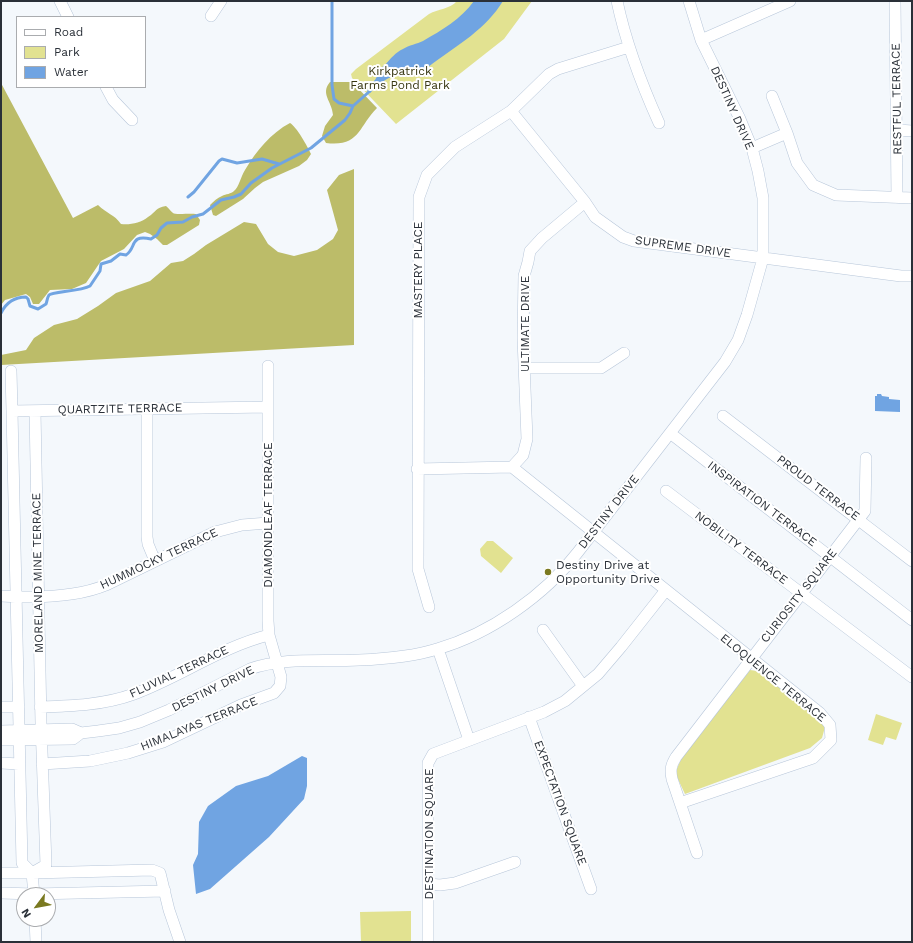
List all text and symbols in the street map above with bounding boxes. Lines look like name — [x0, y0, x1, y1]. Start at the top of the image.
legend — [16, 16, 146, 88]
text: Road — [54, 25, 83, 39]
street label: RESTFUL TERRACE — [889, 43, 905, 155]
text: Park — [54, 45, 80, 59]
park label: Kirkpatrick Farms Pond Park — [350, 64, 450, 92]
street label: DESTINY DRIVE — [707, 64, 757, 152]
text: Water — [54, 65, 88, 79]
street label: MASTERY PLACE — [411, 221, 425, 319]
street label: SUPREME DRIVE — [634, 233, 732, 261]
street label: ULTIMATE DRIVE — [518, 276, 532, 372]
street label: QUARTZITE TERRACE — [58, 401, 182, 417]
street label: DIAMONDLEAF TERRACE — [261, 442, 275, 588]
street label: PROUD TERRACE — [774, 452, 862, 524]
street label: INSPIRATION TERRACE — [705, 458, 819, 550]
street label: DESTINY DRIVE — [576, 472, 642, 552]
street label: MORELAND MINE TERRACE — [29, 493, 47, 653]
street label: NOBILITY TERRACE — [692, 508, 790, 588]
street label: HUMMOCKY TERRACE — [98, 525, 220, 593]
street label: CURIOSITY SQUARE — [758, 546, 840, 646]
place label: Destiny Drive at Opportunity Drive — [556, 558, 660, 586]
marker: Destiny Drive at Opportunity Drive — [543, 567, 553, 577]
street label: ELOQUENCE TERRACE — [717, 631, 829, 725]
street label: FLUVIAL TERRACE — [127, 643, 231, 701]
street label: DESTINY DRIVE — [169, 663, 257, 715]
street label: HIMALAYAS TERRACE — [138, 694, 260, 754]
street label: EXPECTATION SQUARE — [531, 739, 589, 867]
street label: DESTINATION SQUARE — [422, 768, 436, 900]
north arrow — [16, 887, 56, 927]
text: N — [19, 906, 34, 920]

